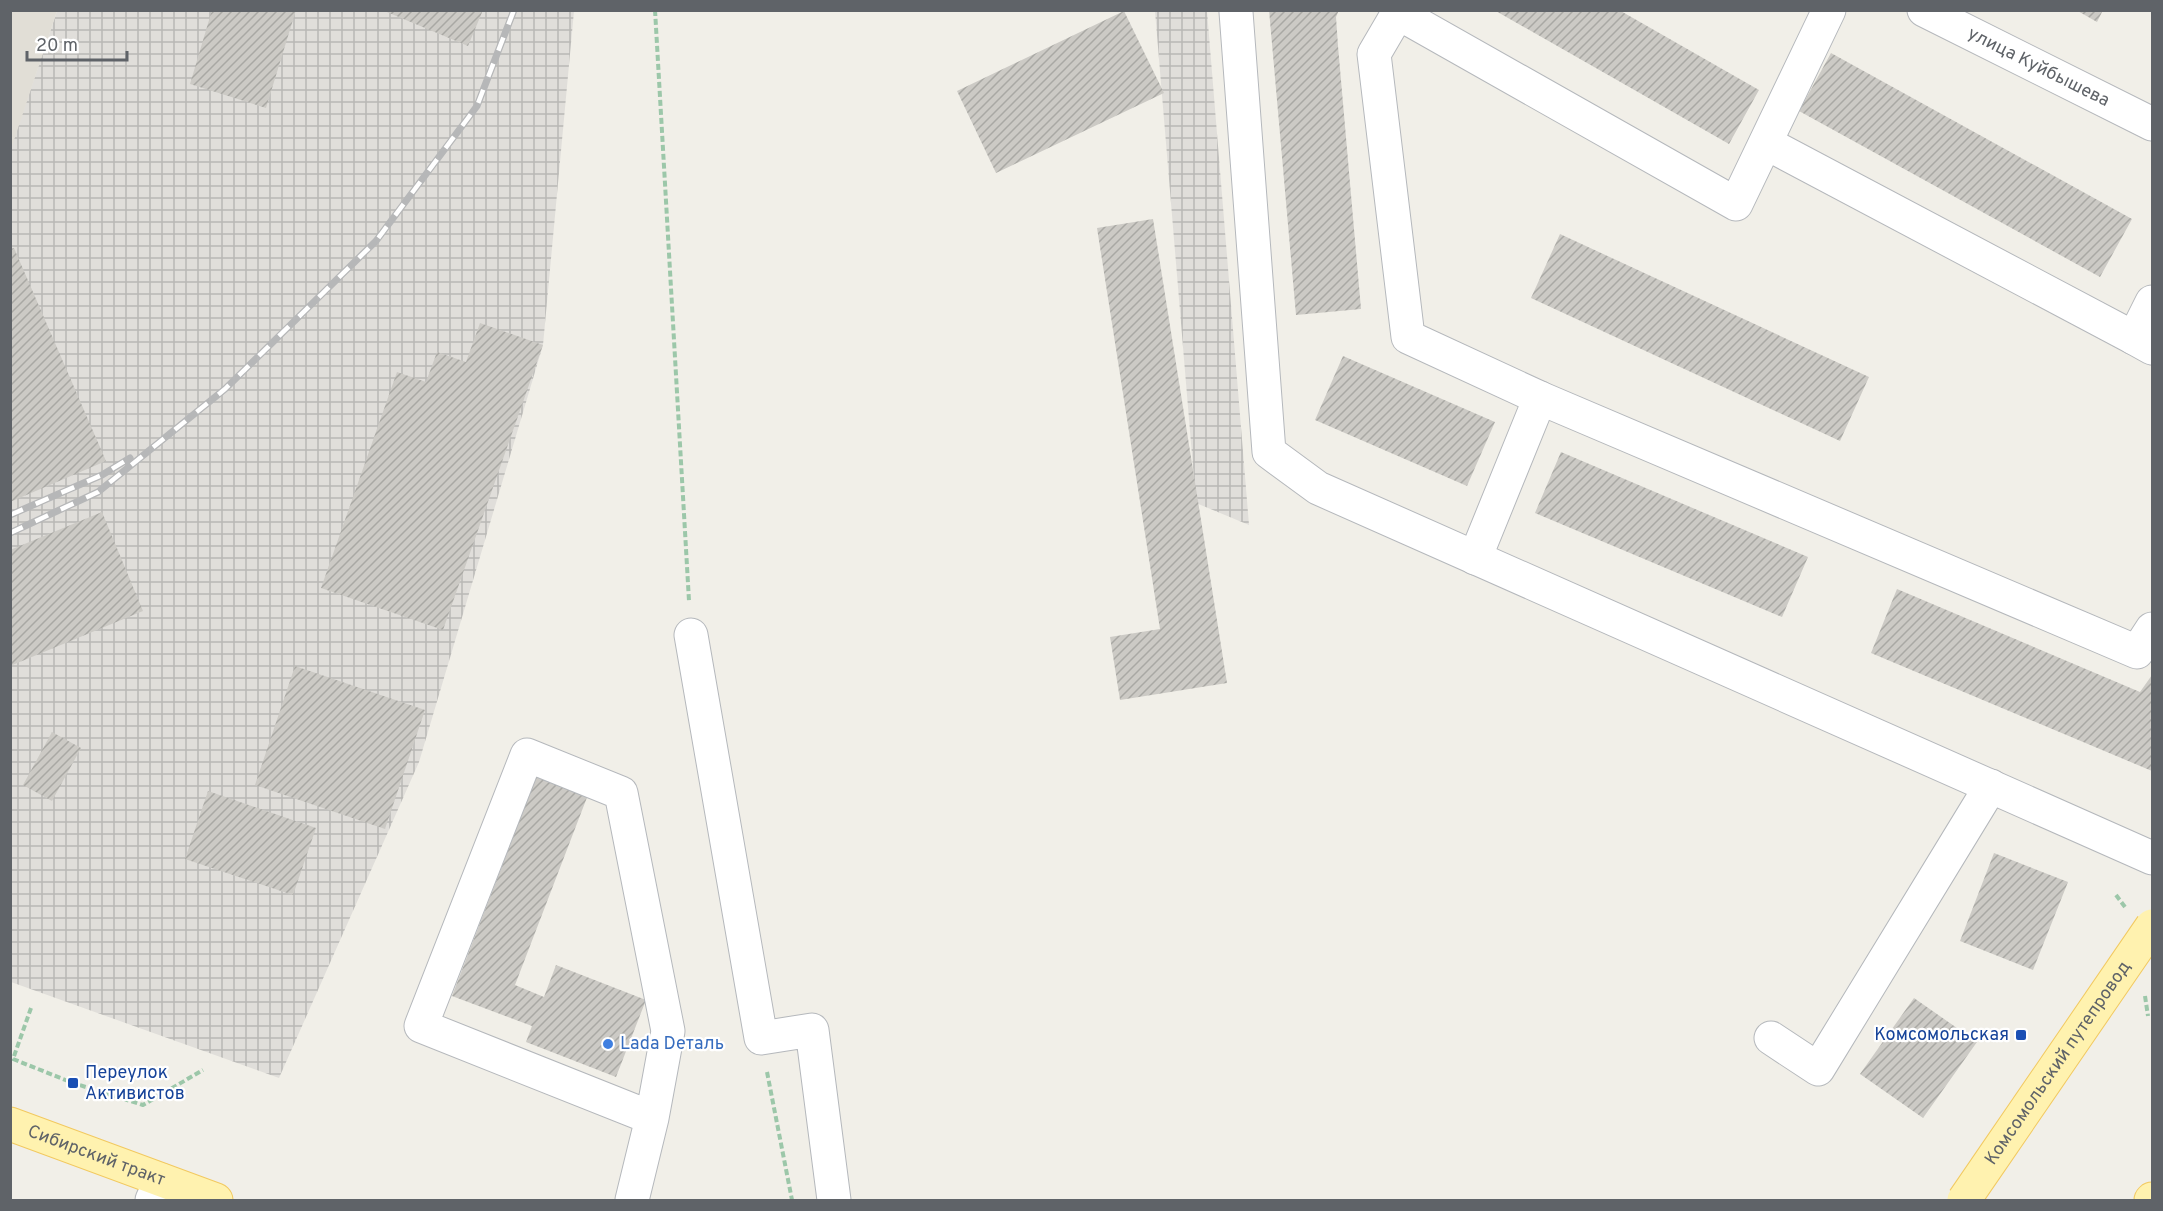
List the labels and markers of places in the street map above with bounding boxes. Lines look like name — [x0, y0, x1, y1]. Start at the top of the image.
place label: Комсомольская — [1874, 1024, 2009, 1047]
marker: Комсомольская — [2014, 1028, 2028, 1042]
place label: Lada Dеталь — [620, 1033, 724, 1056]
marker: Lada Dеталь — [601, 1037, 615, 1051]
place label: Переулок Активистов — [85, 1062, 185, 1106]
marker: Переулок Активистов — [66, 1076, 80, 1090]

